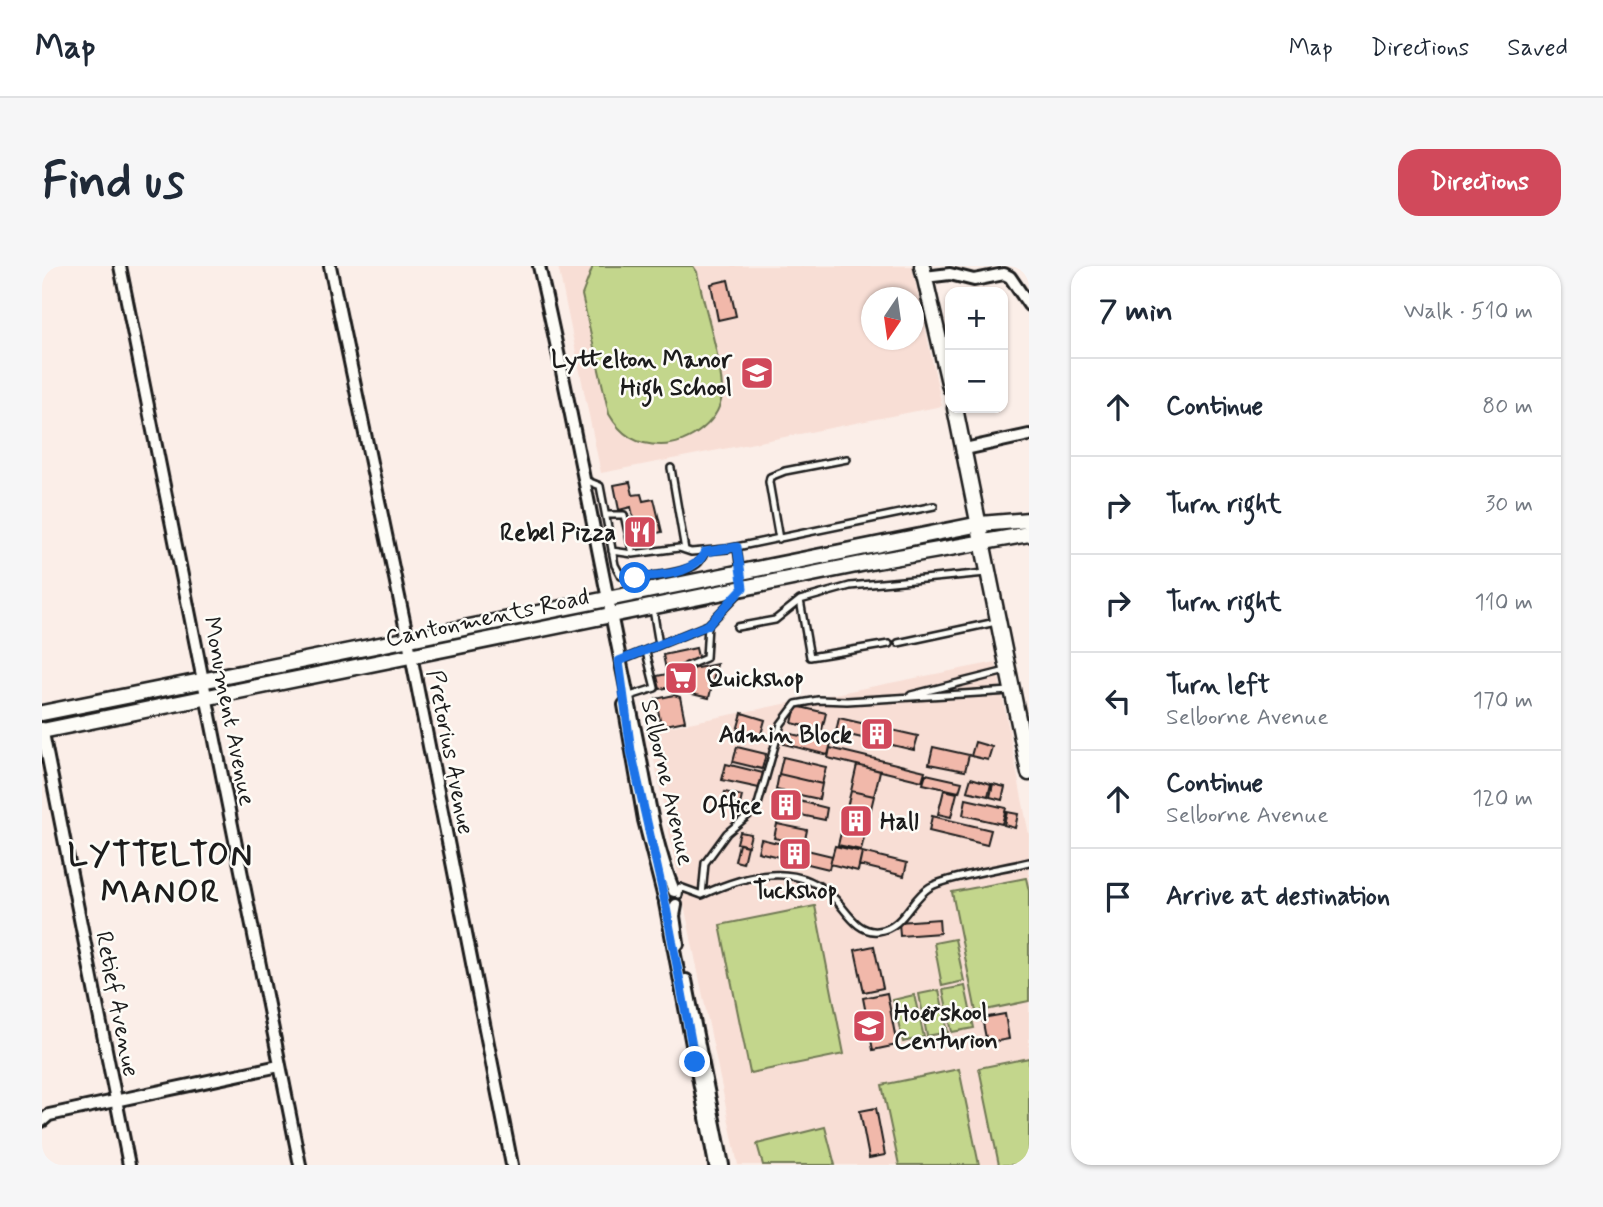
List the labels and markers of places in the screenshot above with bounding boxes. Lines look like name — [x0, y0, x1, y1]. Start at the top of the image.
place label: Lyttelton Manor High School — [551, 345, 733, 407]
school or university icon: Lyttelton Manor High School — [738, 354, 776, 392]
restaurant icon: Rebel Pizza — [621, 513, 659, 551]
place label: Rebel Pizza — [500, 518, 616, 549]
supermarket icon: Quickshop — [662, 659, 700, 697]
place label: Quickshop — [706, 664, 804, 695]
building icon: Admin Block — [858, 715, 896, 753]
place label: Admin Block — [719, 720, 852, 751]
building icon: Office — [767, 786, 805, 824]
place label: Office — [702, 791, 762, 822]
building icon: Hall — [837, 802, 875, 840]
place label: Hall — [880, 807, 919, 838]
building icon: Tuckshop — [776, 835, 814, 873]
place label: Tuckshop — [753, 876, 837, 907]
place label: Hoërskool Centurion — [894, 998, 998, 1057]
school or university icon: Hoërskool Centurion — [850, 1007, 888, 1045]

